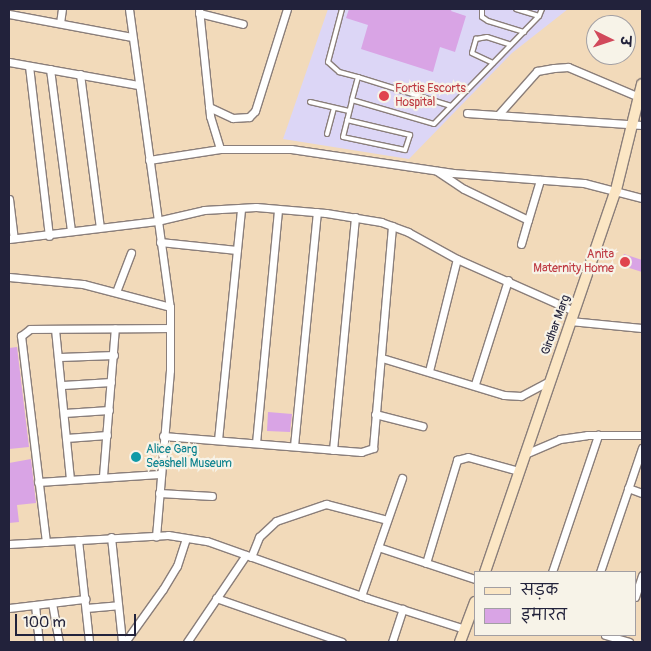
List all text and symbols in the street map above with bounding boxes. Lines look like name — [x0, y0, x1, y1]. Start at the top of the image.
north arrow — [586, 15, 636, 65]
text: उ — [617, 36, 634, 46]
place label: Fortis Escorts Hospital — [395, 82, 466, 110]
marker: Fortis Escorts Hospital — [377, 89, 391, 103]
place label: Anita Maternity Home — [533, 248, 614, 276]
marker: Anita Maternity Home — [618, 255, 632, 269]
street label: Girdhar Marg — [539, 293, 573, 357]
place label: Alice Garg Seashell Museum — [146, 443, 232, 471]
marker: Alice Garg Seashell Museum — [130, 451, 142, 463]
legend — [473, 571, 636, 636]
text: सड़क — [521, 581, 558, 600]
scale bar — [18, 604, 139, 636]
text: इमारत — [521, 606, 567, 625]
text: 100 m — [23, 613, 66, 632]

